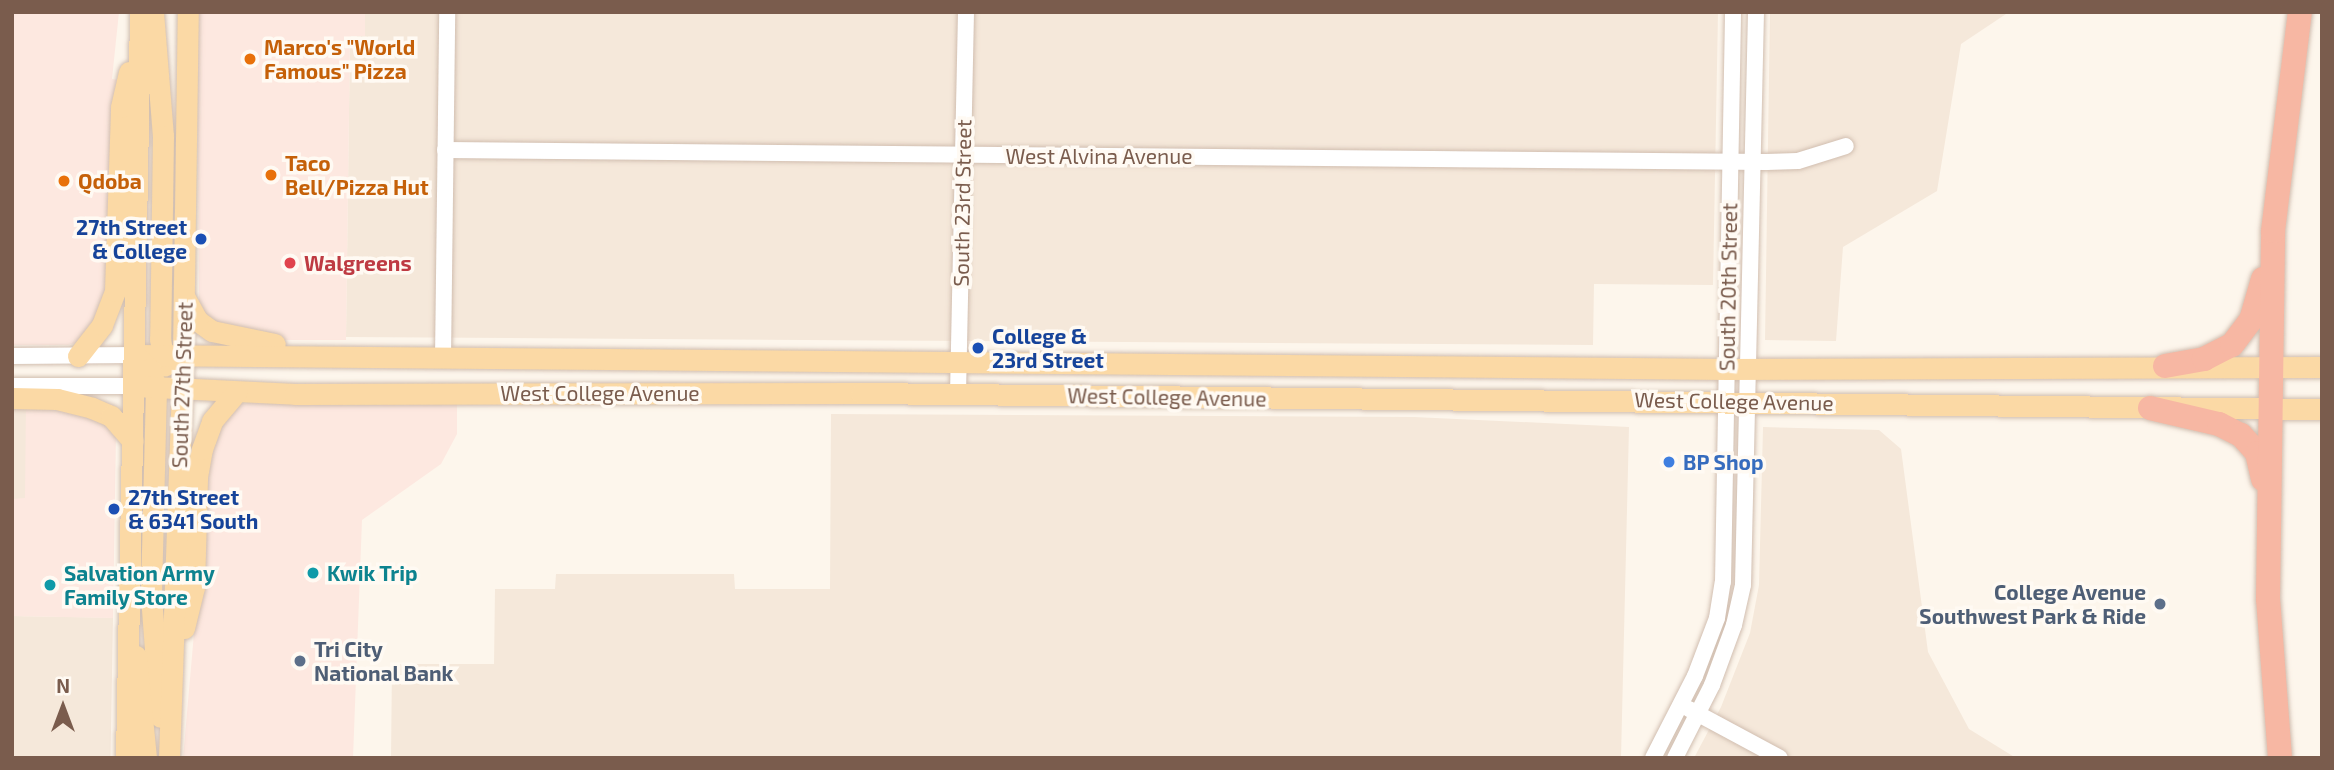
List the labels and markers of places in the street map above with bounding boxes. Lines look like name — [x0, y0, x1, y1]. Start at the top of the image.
place label: Marco's "World Famous" Pizza — [264, 34, 415, 84]
marker: Marco's "World Famous" Pizza — [242, 51, 258, 67]
place label: Taco Bell/Pizza Hut — [285, 150, 429, 200]
marker: Taco Bell/Pizza Hut — [263, 167, 279, 183]
place label: Qdoba — [78, 168, 142, 194]
marker: Qdoba — [56, 173, 72, 189]
place label: 27th Street & College — [76, 214, 187, 264]
marker: 27th Street & College — [193, 231, 209, 247]
place label: Walgreens — [304, 250, 412, 276]
marker: Walgreens — [282, 255, 298, 271]
place label: College & 23rd Street — [992, 323, 1104, 373]
marker: College & 23rd Street — [970, 340, 986, 356]
place label: BP Shop — [1683, 449, 1764, 475]
marker: BP Shop — [1661, 454, 1677, 470]
place label: 27th Street & 6341 South — [128, 484, 258, 534]
marker: 27th Street & 6341 South — [106, 501, 122, 517]
place label: Salvation Army Family Store — [64, 560, 215, 610]
place label: Kwik Trip — [327, 560, 418, 586]
marker: Kwik Trip — [305, 565, 321, 581]
marker: Salvation Army Family Store — [42, 577, 58, 593]
place label: College Avenue Southwest Park & Ride — [1919, 579, 2146, 629]
marker: College Avenue Southwest Park & Ride — [2152, 596, 2168, 612]
place label: Tri City National Bank — [314, 636, 454, 686]
marker: Tri City National Bank — [292, 653, 308, 669]

